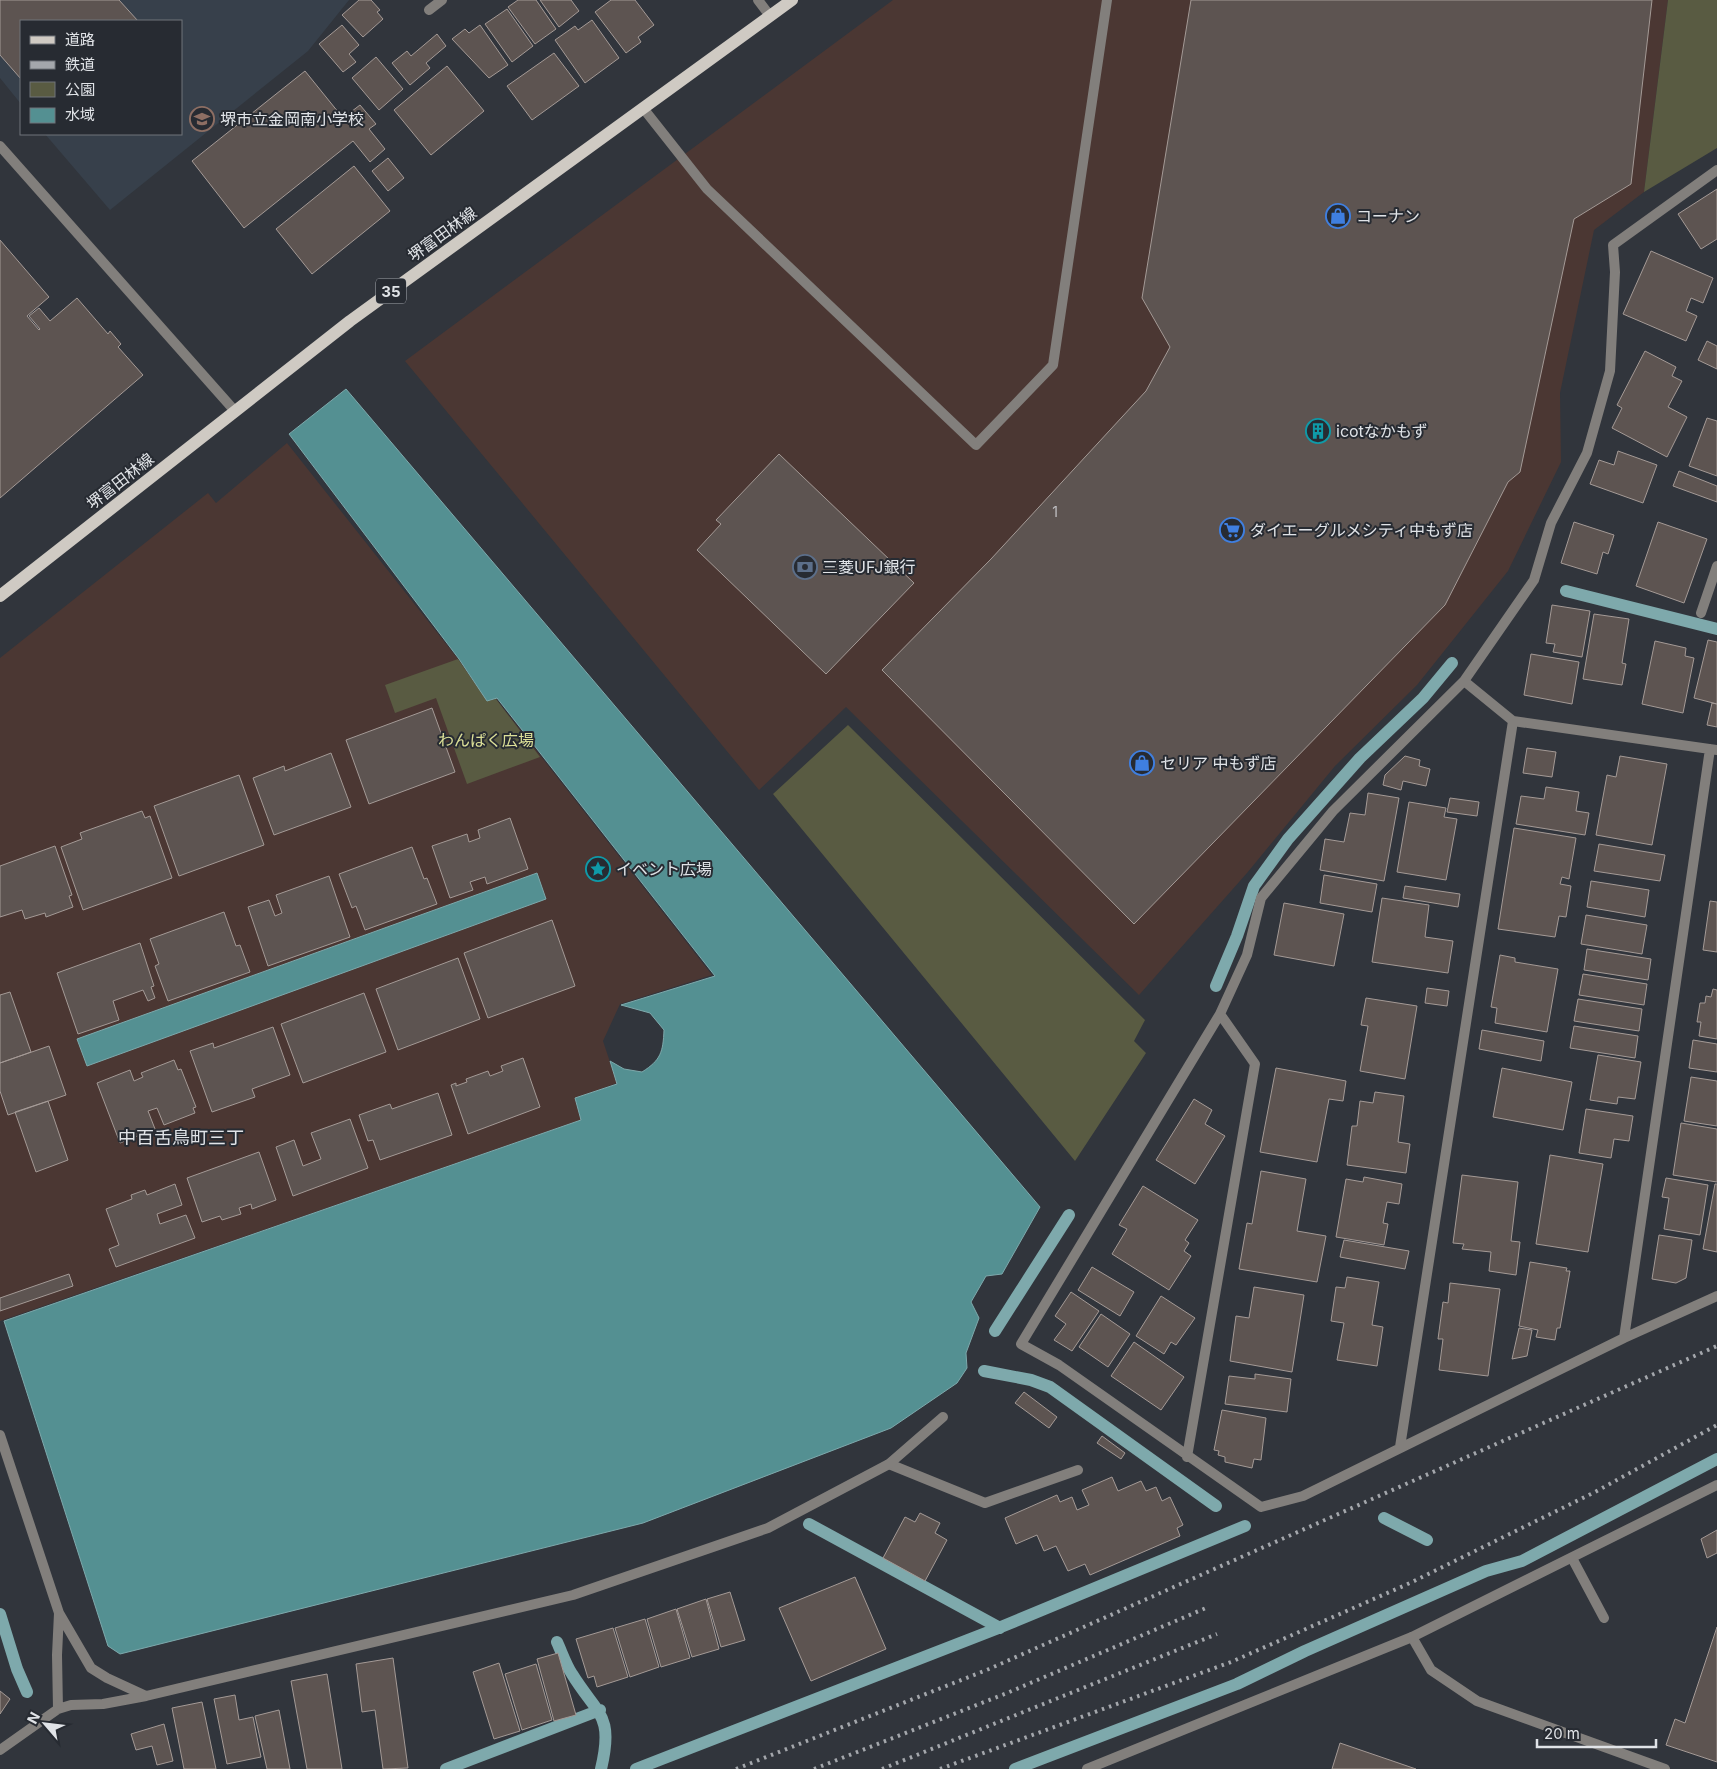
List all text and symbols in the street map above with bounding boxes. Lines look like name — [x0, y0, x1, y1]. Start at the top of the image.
legend — [20, 20, 182, 135]
text: 道路 — [65, 30, 95, 49]
text: 鉄道 — [65, 55, 95, 74]
text: 公園 — [65, 80, 95, 99]
text: 水域 — [65, 105, 95, 124]
school or university icon: 堺市立金岡南小学校 — [189, 106, 215, 132]
place label: 堺市立金岡南小学校 — [220, 109, 364, 129]
street label: 堺富田林線 — [404, 202, 480, 266]
shop icon: コーナン — [1325, 203, 1351, 229]
place label: コーナン — [1356, 206, 1420, 226]
road number: 35 — [376, 278, 406, 304]
building icon: icotなかもず — [1305, 418, 1331, 444]
place label: icotなかもず — [1336, 421, 1428, 441]
street label: 堺富田林線 — [82, 448, 158, 514]
house number: 1 — [1052, 503, 1058, 520]
supermarket icon: ダイエーグルメシティ中もず店 — [1219, 517, 1245, 543]
place label: ダイエーグルメシティ中もず店 — [1250, 520, 1473, 540]
bank icon: 三菱UFJ銀行 — [792, 554, 818, 580]
place label: 三菱UFJ銀行 — [822, 557, 915, 577]
park label: わんぱく広場 — [438, 730, 534, 750]
shop icon: セリア 中もず店 — [1129, 750, 1155, 776]
place label: セリア 中もず店 — [1160, 753, 1277, 773]
place icon: イベント広場 — [585, 856, 611, 882]
place label: イベント広場 — [616, 859, 712, 879]
district label: 中百舌鳥町三丁 — [118, 1127, 244, 1148]
north arrow — [20, 1699, 70, 1749]
text: N — [23, 1709, 43, 1726]
scale bar — [1537, 1716, 1656, 1748]
text: 20 m — [1544, 1724, 1580, 1743]

